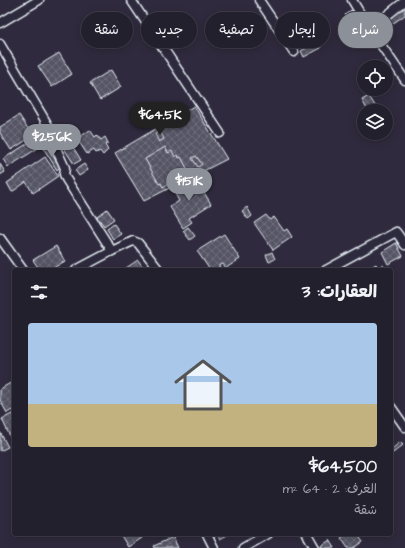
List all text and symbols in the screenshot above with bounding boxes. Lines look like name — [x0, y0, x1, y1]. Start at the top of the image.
chip: شقة — [81, 12, 133, 48]
chip: جديد — [141, 12, 197, 48]
chip: تصفية — [205, 12, 267, 48]
chip: إيجار — [275, 12, 330, 48]
chip: شراء — [338, 12, 393, 48]
map controls — [357, 60, 393, 140]
button: locate — [357, 60, 393, 96]
pin: $64.5K — [127, 102, 193, 136]
button: layers — [357, 104, 393, 140]
text: $64.5K — [138, 106, 182, 124]
pin: $256K — [24, 124, 80, 158]
text: $256K — [32, 128, 72, 146]
pin: $151K — [161, 168, 217, 202]
text: $151K — [175, 172, 203, 190]
text: العقارات: 3 — [302, 280, 377, 304]
icon: filters — [28, 281, 50, 303]
icon: home — [167, 349, 239, 421]
text: $64,500 — [309, 455, 377, 479]
text: الغرف: 2 · 64 m² — [283, 480, 377, 498]
text: شقة — [354, 501, 377, 519]

